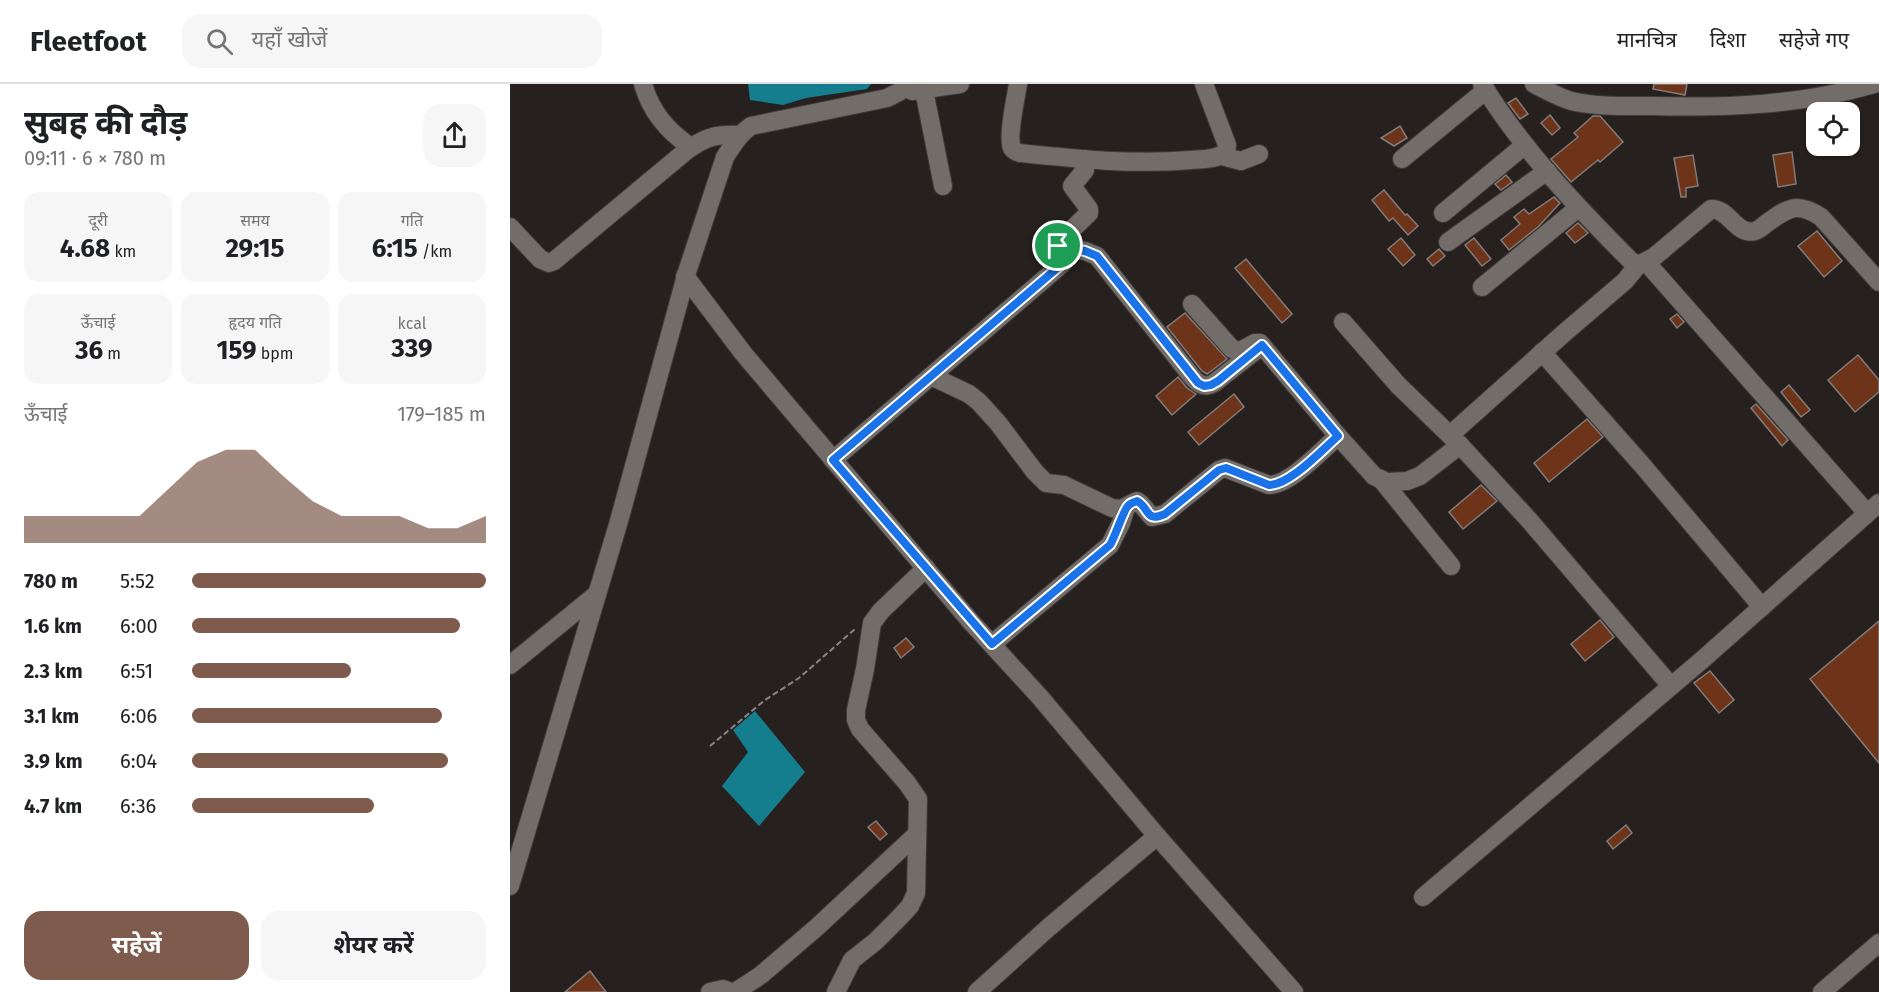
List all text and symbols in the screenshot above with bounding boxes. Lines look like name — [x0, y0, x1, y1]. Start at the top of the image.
search box — [182, 14, 602, 68]
text: Fleetfoot — [30, 25, 146, 58]
icon: search — [203, 25, 236, 58]
text: यहाँ खोजें — [251, 26, 327, 53]
text: मानचित्र — [1617, 27, 1677, 53]
text: दिशा — [1710, 27, 1746, 53]
text: सहेजे गए — [1779, 27, 1849, 53]
map controls — [1806, 102, 1860, 156]
button: locate — [1806, 102, 1860, 156]
text: सुबह की दौड़ — [24, 103, 187, 143]
button: share — [423, 104, 486, 167]
text: 09:11 · 6 × 780 m — [24, 146, 166, 170]
text: दूरी — [88, 211, 108, 230]
text: समय — [240, 211, 270, 230]
text: गति — [401, 211, 423, 230]
pin — [1032, 220, 1083, 271]
icon: arrive — [1041, 229, 1074, 262]
text: 4.68 — [60, 233, 110, 264]
text: 29:15 — [225, 233, 285, 264]
text: 6:15 — [372, 233, 418, 264]
text: km — [110, 242, 136, 261]
text: /km — [418, 242, 452, 261]
text: ऊँचाई — [81, 313, 115, 332]
text: हृदय गति — [228, 313, 282, 332]
text: kcal — [398, 314, 426, 333]
text: 339 — [391, 333, 433, 364]
text: 36 — [75, 335, 103, 366]
text: 159 — [216, 335, 257, 366]
text: m — [103, 344, 121, 363]
text: bpm — [257, 344, 294, 363]
text: ऊँचाई — [24, 402, 67, 426]
text: 179–185 m — [397, 402, 486, 426]
text: 780 m — [24, 569, 78, 593]
text: 5:52 — [120, 569, 155, 593]
text: 1.6 km — [24, 614, 82, 638]
text: 6:00 — [120, 614, 158, 638]
text: 2.3 km — [24, 659, 83, 683]
text: 6:51 — [120, 659, 153, 683]
text: 3.1 km — [24, 704, 79, 728]
text: 6:06 — [120, 704, 157, 728]
text: 3.9 km — [24, 749, 83, 773]
text: 6:04 — [120, 749, 157, 773]
text: 4.7 km — [24, 794, 82, 818]
text: 6:36 — [120, 794, 156, 818]
button: सहेजें — [24, 911, 249, 980]
button: शेयर करें — [261, 911, 486, 980]

